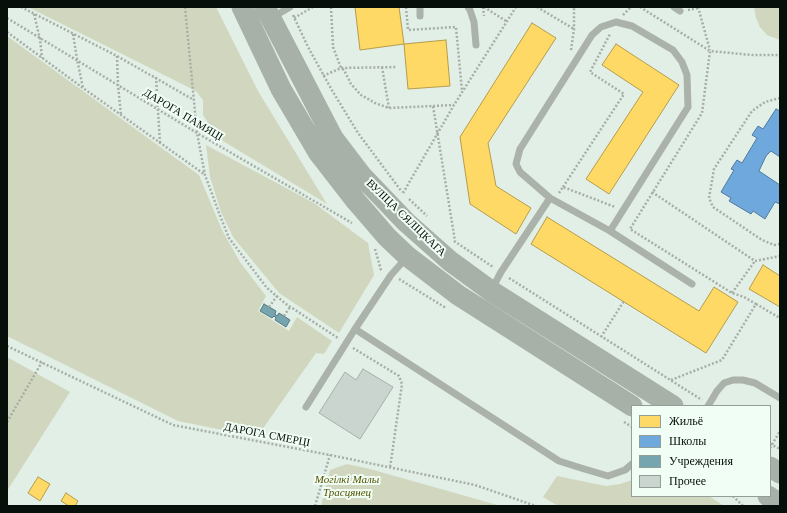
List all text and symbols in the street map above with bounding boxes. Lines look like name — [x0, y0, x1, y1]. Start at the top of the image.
street label: ДАРОГА ПАМЯЦІ — [141, 86, 225, 144]
street label: ВУЛІЦА СЯЛІЦКАГА — [364, 177, 448, 259]
legend — [631, 405, 771, 497]
text: Жильё — [669, 413, 703, 428]
street label: ДАРОГА СМЕРЦІ — [223, 420, 311, 450]
text: Школы — [669, 433, 706, 448]
text: Учреждения — [669, 453, 733, 468]
park label: Могілкі Малы Трасцянец — [315, 473, 379, 499]
text: Прочее — [669, 473, 706, 488]

